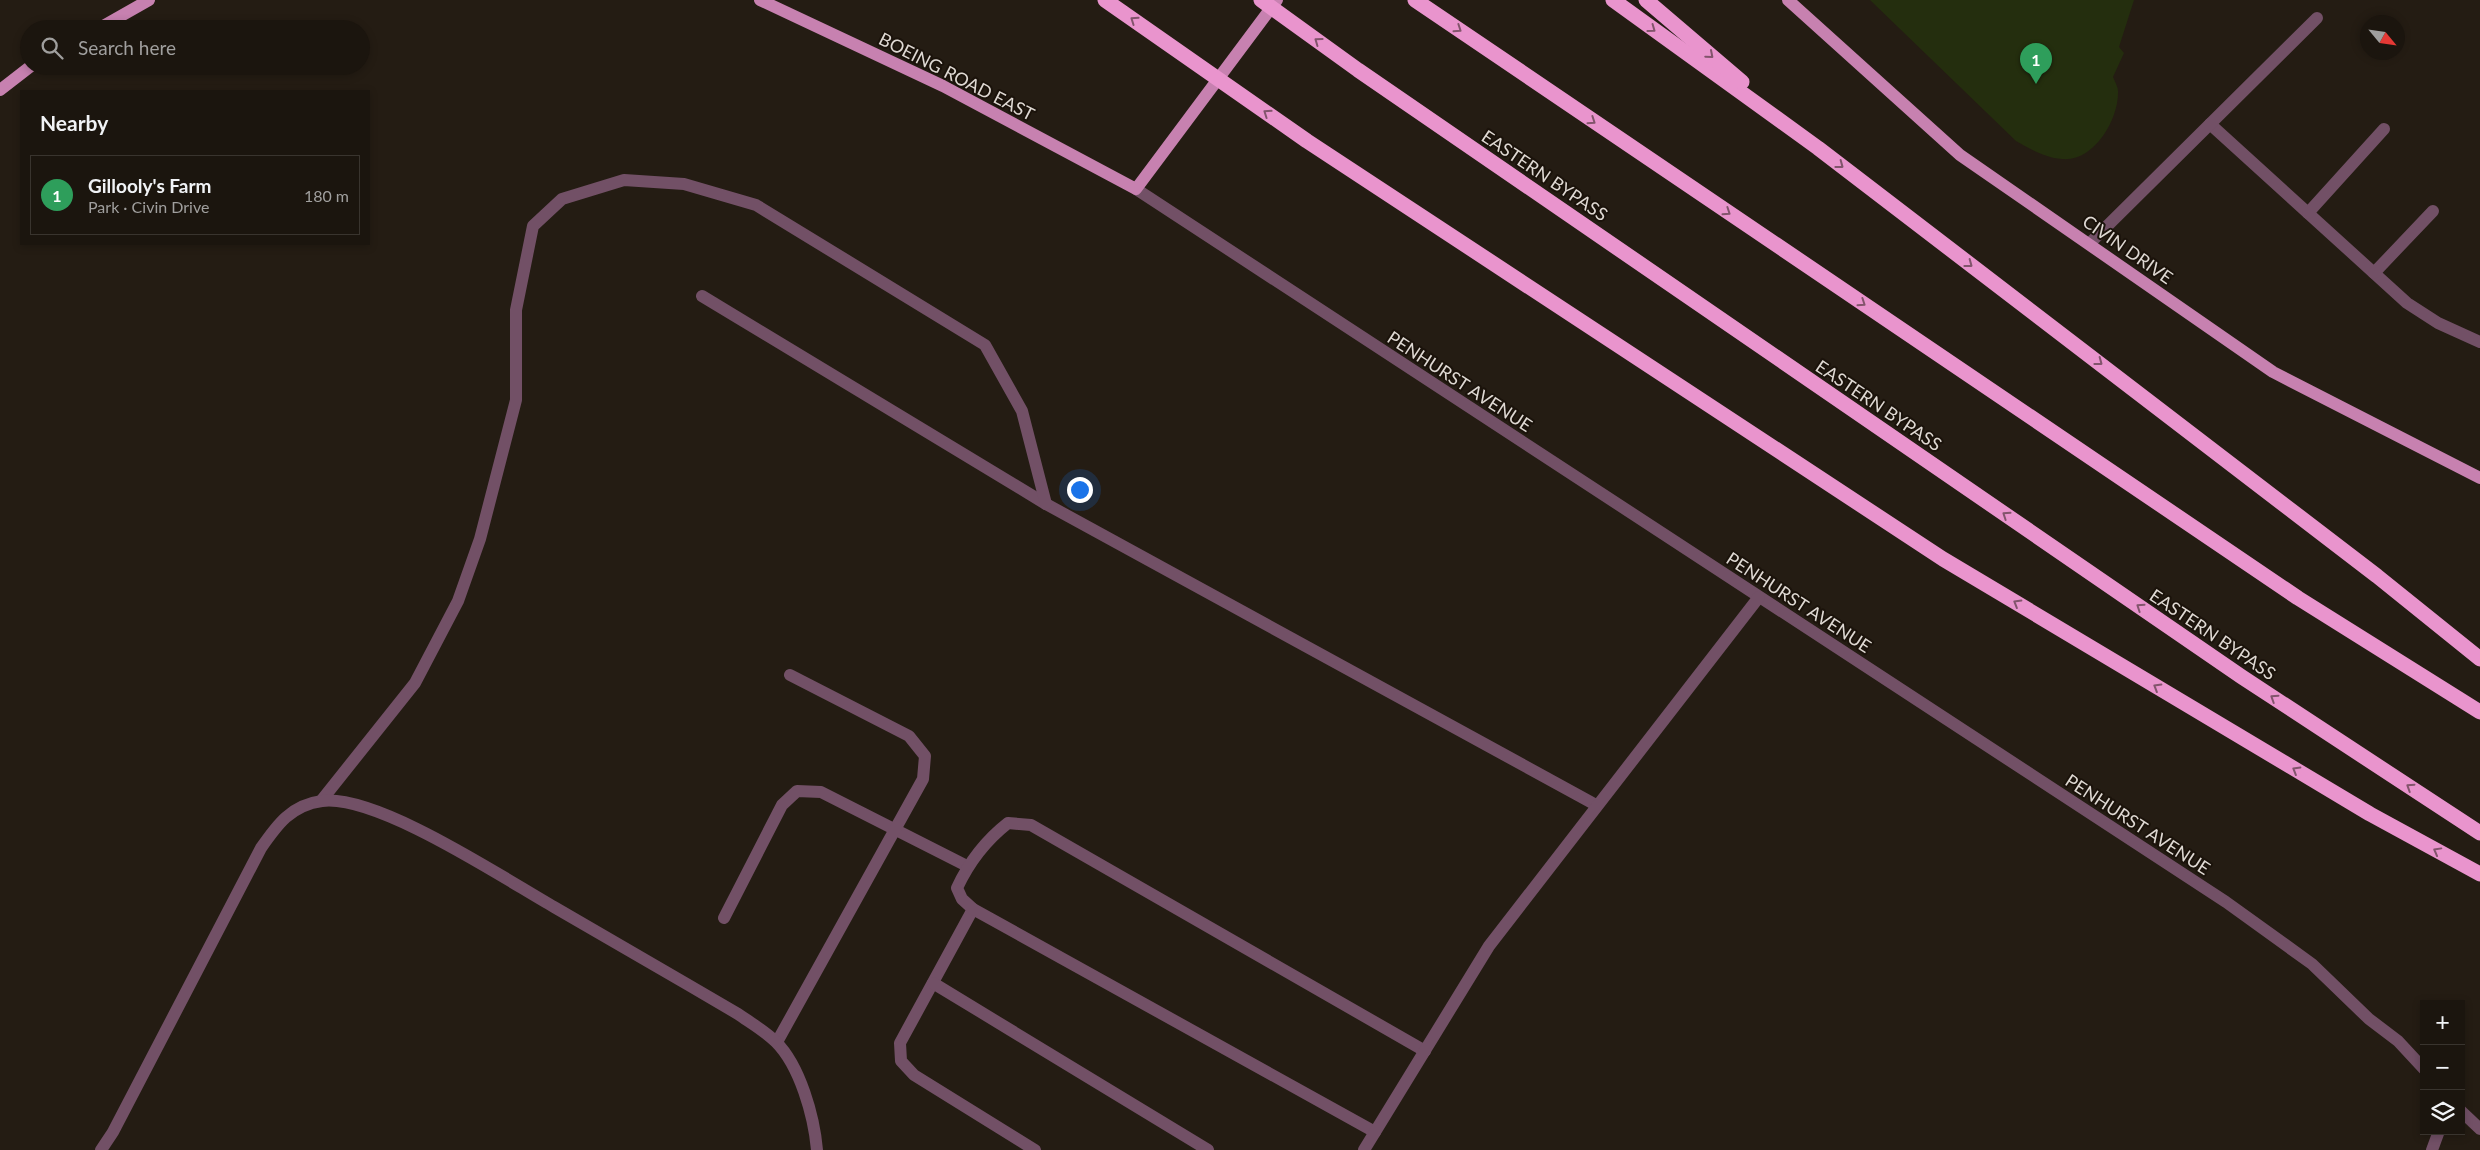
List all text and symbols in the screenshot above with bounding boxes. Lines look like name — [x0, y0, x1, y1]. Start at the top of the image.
north arrow — [2360, 15, 2405, 60]
one-way arrow — [1130, 17, 1140, 26]
search box — [20, 20, 370, 75]
one-way arrow — [1453, 23, 1462, 33]
one-way arrow — [1646, 23, 1655, 31]
street label: BOEING ROAD EAST — [876, 27, 1039, 125]
icon: search — [38, 34, 66, 62]
text: Search here — [78, 36, 176, 59]
one-way arrow — [1315, 38, 1324, 47]
pin: 1 — [2020, 43, 2052, 84]
one-way arrow — [1704, 49, 1713, 58]
text: Nearby — [40, 110, 108, 135]
one-way arrow — [1263, 110, 1273, 119]
one-way arrow — [1587, 115, 1596, 124]
street label: EASTERN BYPASS — [1478, 125, 1612, 225]
one-way arrow — [1834, 159, 1844, 168]
text: Gillooly's Farm — [88, 174, 211, 197]
text: 1 — [52, 186, 62, 205]
text: 180 m — [304, 186, 349, 205]
text: Park · Civin Drive — [88, 197, 209, 216]
one-way arrow — [1721, 206, 1731, 215]
street label: CIVIN DRIVE — [2079, 210, 2177, 288]
one-way arrow — [1964, 258, 1973, 267]
one-way arrow — [1856, 297, 1865, 306]
street label: PENHURST AVENUE — [1383, 326, 1537, 436]
street label: EASTERN BYPASS — [1812, 355, 1946, 455]
one-way arrow — [2093, 357, 2102, 365]
your location — [1067, 477, 1093, 503]
one-way arrow — [2002, 512, 2012, 521]
street label: PENHURST AVENUE — [1722, 547, 1876, 657]
street label: EASTERN BYPASS — [2146, 584, 2280, 684]
one-way arrow — [2014, 600, 2023, 610]
one-way arrow — [2136, 604, 2146, 613]
one-way arrow — [2153, 683, 2162, 693]
one-way arrow — [2270, 695, 2280, 704]
one-way arrow — [2293, 767, 2302, 777]
street label: PENHURST AVENUE — [2061, 769, 2215, 879]
one-way arrow — [2406, 784, 2416, 793]
one-way arrow — [2434, 847, 2443, 857]
map controls — [2420, 1000, 2465, 1135]
button: + — [2420, 1000, 2465, 1045]
button: − — [2420, 1045, 2465, 1090]
button: layers — [2420, 1090, 2465, 1135]

